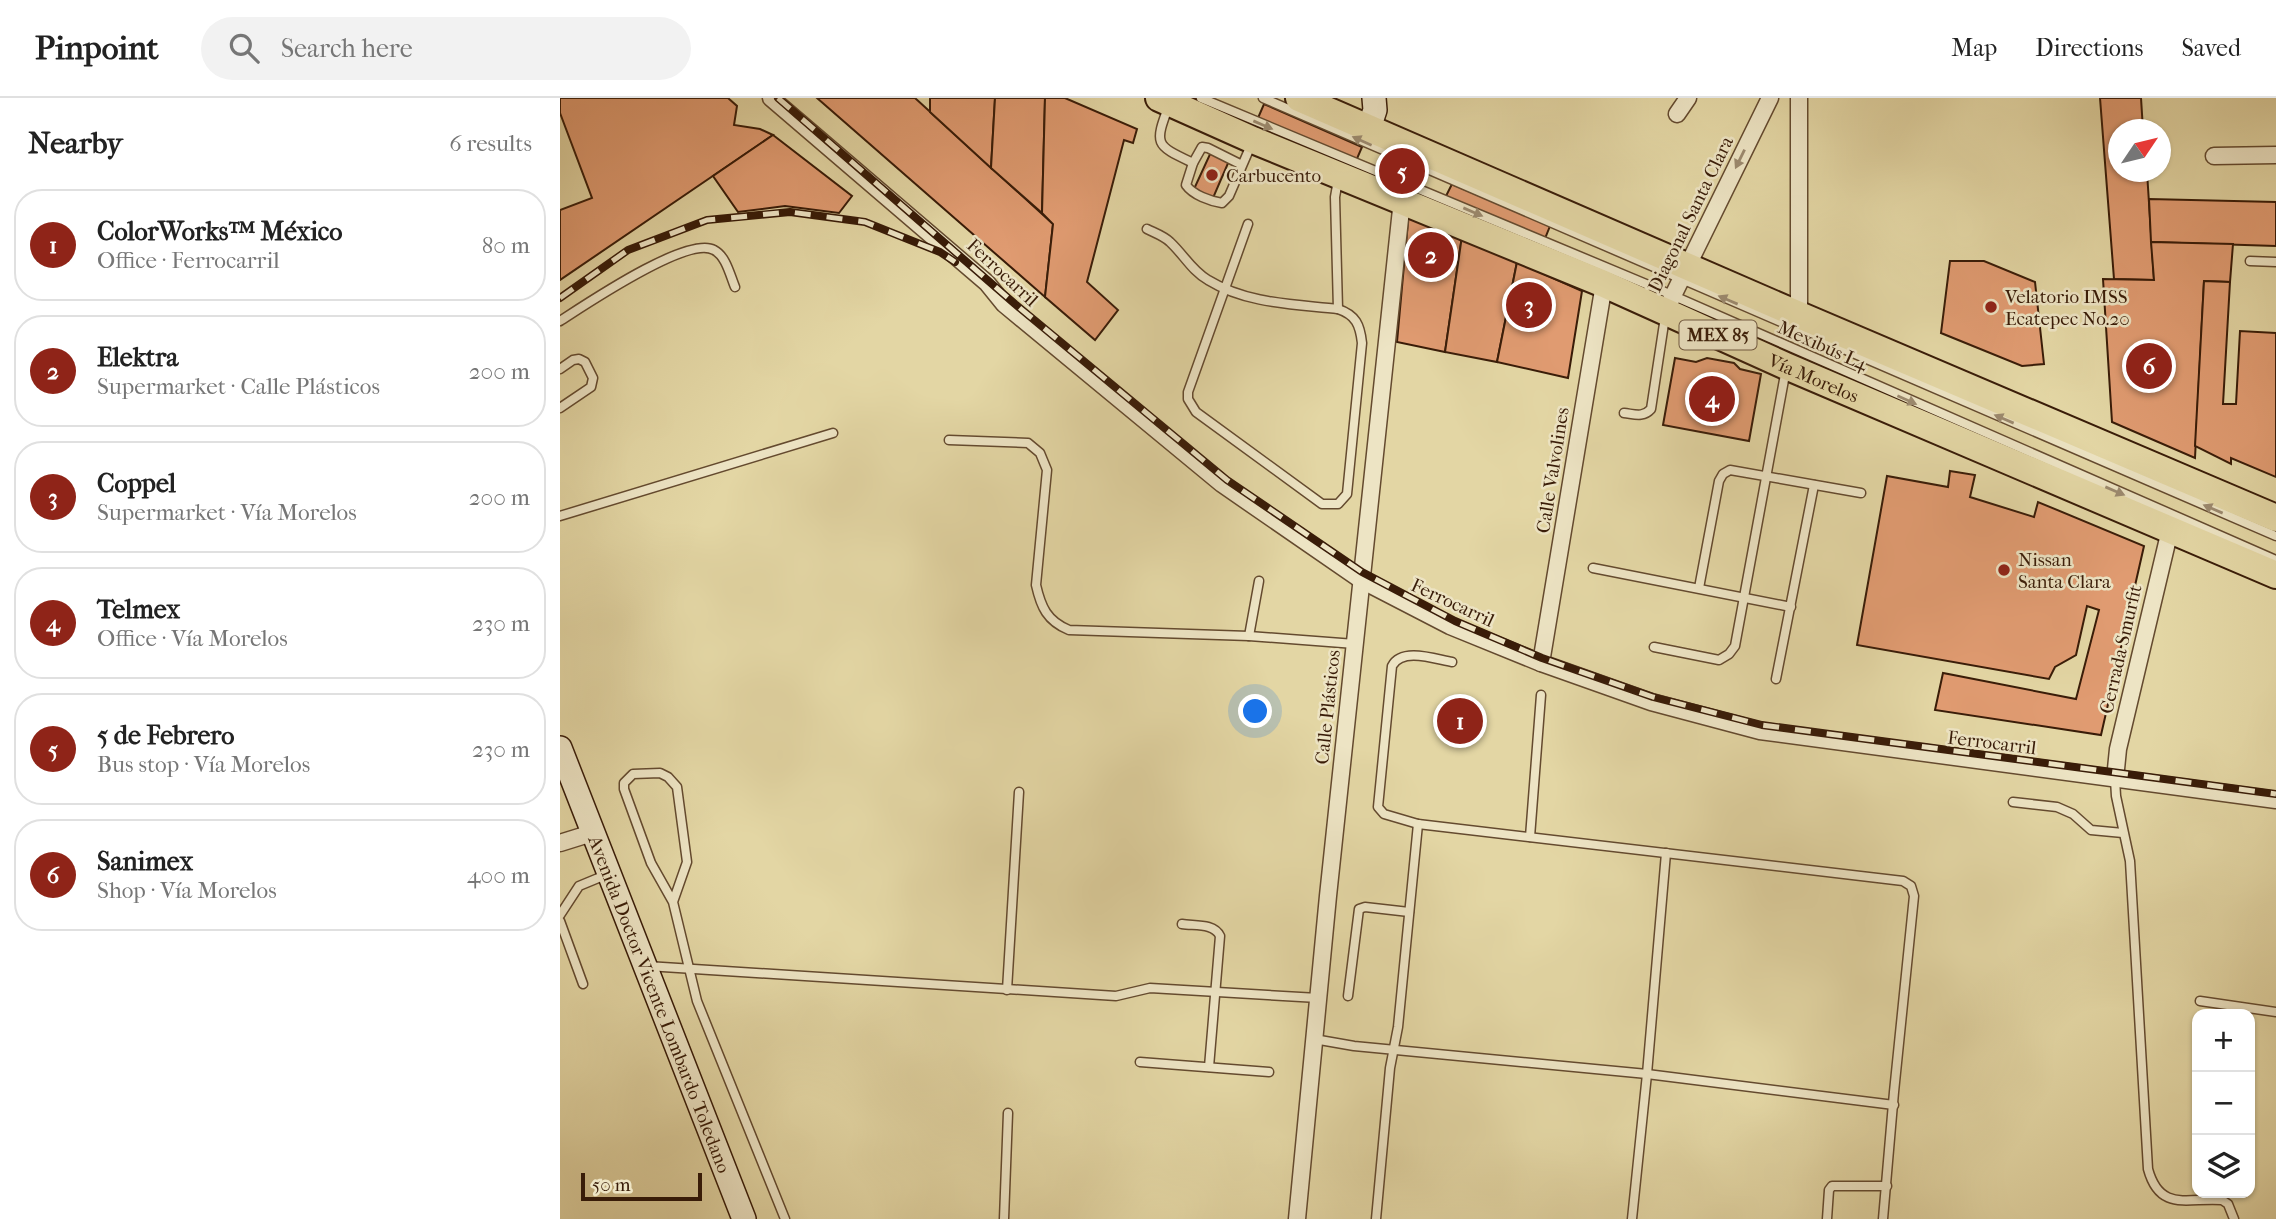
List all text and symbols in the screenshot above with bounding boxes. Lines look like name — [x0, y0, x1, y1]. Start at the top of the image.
search box — [201, 17, 691, 80]
text: Pinpoint — [35, 29, 159, 68]
icon: search — [225, 29, 263, 67]
text: Search here — [281, 33, 413, 64]
text: Map — [1951, 34, 1997, 62]
text: Directions — [2035, 34, 2143, 62]
text: Saved — [2181, 34, 2241, 62]
one-way arrow — [1253, 119, 1274, 130]
north arrow — [2108, 119, 2171, 182]
text: Nearby — [28, 126, 123, 161]
text: 6 results — [449, 130, 532, 157]
street label: Diagonal Santa Clara — [1644, 133, 1738, 296]
one-way arrow — [1352, 135, 1372, 147]
pin: 5 — [1379, 145, 1425, 197]
one-way arrow — [1734, 149, 1746, 169]
place label: Carbucento — [1226, 165, 1322, 187]
marker: Carbucento — [1204, 167, 1220, 183]
one-way arrow — [1463, 207, 1484, 218]
text: ColorWorks™ México — [97, 216, 342, 247]
pin: 2 — [1408, 229, 1454, 281]
text: 1 — [49, 232, 57, 259]
text: 80 m — [482, 232, 530, 259]
street label: Ferrocarril — [962, 234, 1043, 311]
text: Office · Ferrocarril — [97, 247, 280, 274]
pin: 3 — [1506, 279, 1552, 331]
place label: Velatorio IMSS Ecatepec No.20 — [2004, 286, 2130, 330]
one-way arrow — [1718, 294, 1738, 306]
marker: Velatorio IMSS Ecatepec No.20 — [1983, 299, 1999, 315]
street label: Mexibús L4 — [1774, 316, 1872, 376]
road number: MEX 85 — [1680, 320, 1756, 349]
pin: 6 — [2126, 340, 2172, 392]
text: Elektra — [97, 342, 178, 373]
street label: Vía Morelos — [1764, 349, 1862, 408]
text: 2 — [47, 358, 59, 385]
text: 200 m — [469, 358, 530, 385]
text: Supermarket · Calle Plásticos — [97, 373, 380, 400]
pin: 4 — [1689, 373, 1735, 425]
one-way arrow — [1897, 394, 1918, 405]
street label: Calle Valvolines — [1532, 406, 1574, 535]
one-way arrow — [1994, 413, 2015, 424]
text: Coppel — [97, 468, 176, 499]
text: 3 — [48, 484, 58, 511]
text: 200 m — [469, 484, 530, 511]
one-way arrow — [2105, 486, 2126, 497]
text: Supermarket · Vía Morelos — [97, 499, 357, 526]
one-way arrow — [2203, 503, 2224, 514]
place label: Nissan Santa Clara — [2018, 549, 2111, 593]
marker: Nissan Santa Clara — [1996, 562, 2012, 578]
street label: Ferrocarril — [1407, 574, 1498, 632]
street label: Cerrada Smurfit — [2095, 582, 2147, 716]
text: Telmex — [97, 594, 180, 625]
text: 4 — [46, 610, 60, 637]
text: 230 m — [472, 610, 530, 637]
text: Office · Vía Morelos — [97, 625, 288, 652]
street label: Calle Plásticos — [1311, 649, 1345, 766]
your location — [1238, 694, 1272, 728]
pin: 1 — [1437, 695, 1483, 747]
text: 5 de Febrero — [97, 720, 234, 751]
street label: Ferrocarril — [1946, 727, 2038, 759]
text: 5 — [48, 736, 58, 763]
text: 230 m — [472, 736, 530, 763]
text: Bus stop · Vía Morelos — [97, 751, 310, 778]
street label: Avenida Doctor Vicente Lombardo Toledano — [583, 832, 735, 1177]
text: Sanimex — [97, 846, 193, 877]
text: 6 — [47, 862, 59, 889]
text: 400 m — [467, 862, 530, 889]
text: Shop · Vía Morelos — [97, 877, 277, 904]
map controls — [2192, 1009, 2255, 1198]
button: + — [2192, 1009, 2255, 1072]
button: − — [2192, 1072, 2255, 1135]
button: layers — [2192, 1135, 2255, 1198]
scale bar — [581, 1170, 702, 1202]
text: 50 m — [592, 1174, 631, 1196]

